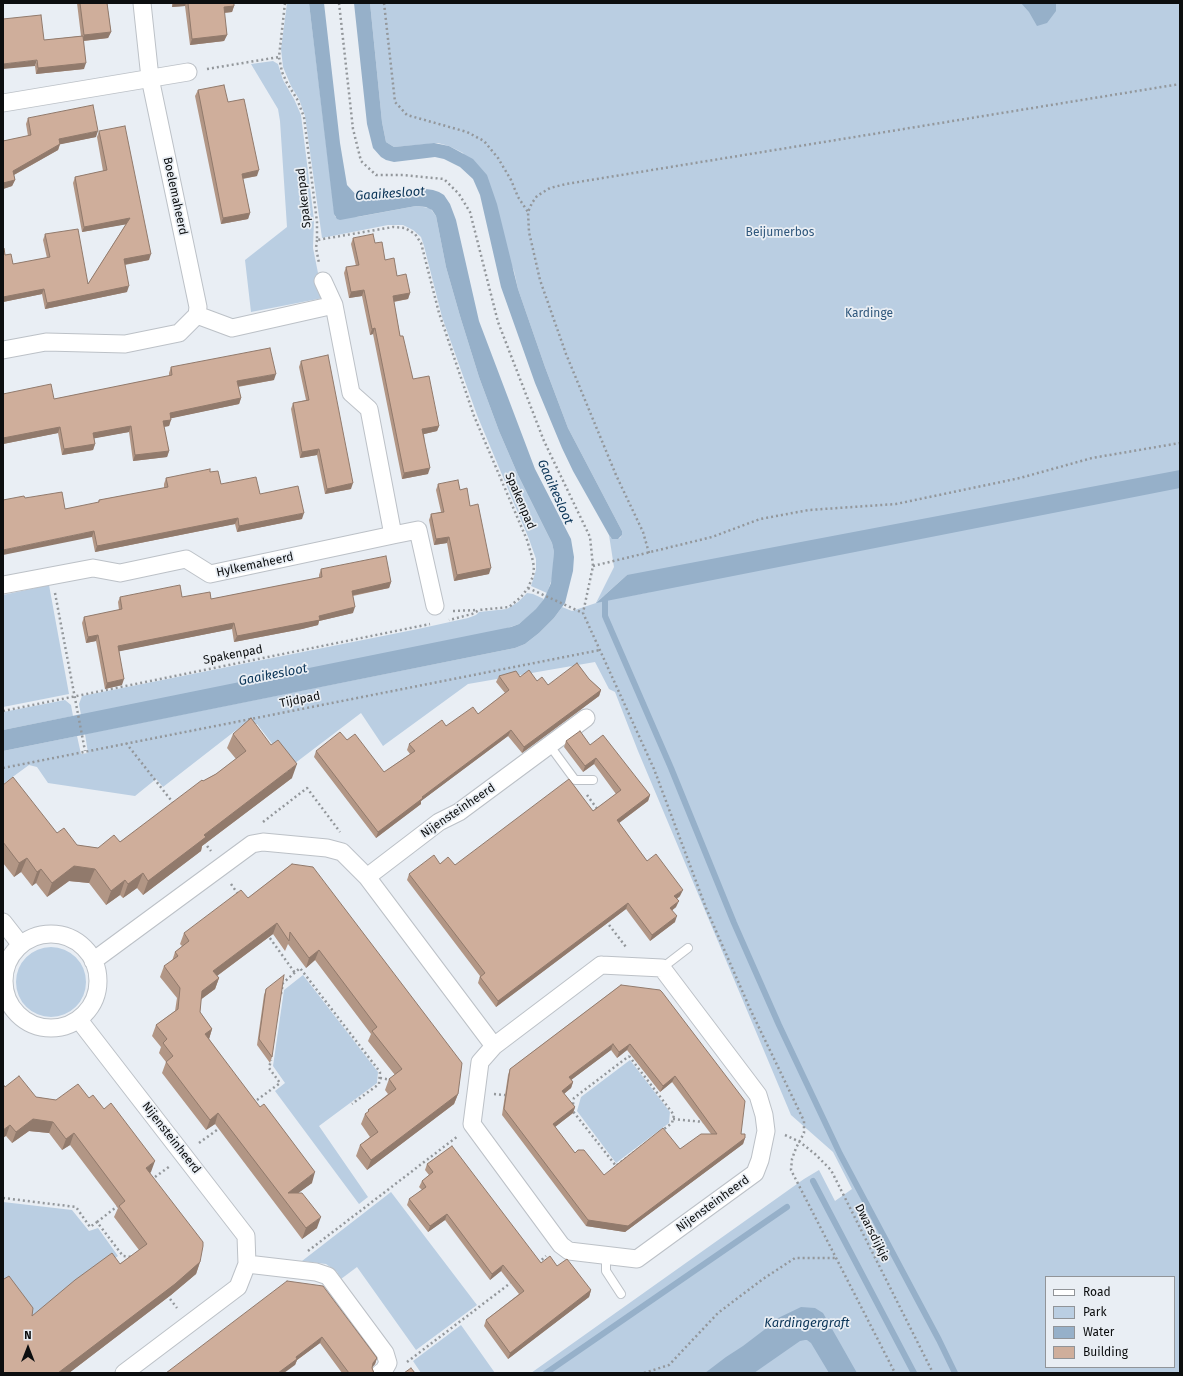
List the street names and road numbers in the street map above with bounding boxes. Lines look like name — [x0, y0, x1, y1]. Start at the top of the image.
street label: Boelemaheerd — [160, 156, 190, 236]
street label: Spakenpad — [294, 167, 314, 229]
street label: Spakenpad — [502, 470, 538, 532]
street label: Hylkemaheerd — [215, 550, 295, 580]
street label: Spakenpad — [202, 642, 264, 668]
street label: Tijdpad — [279, 689, 321, 711]
street label: Nijensteinheerd — [418, 781, 498, 841]
street label: Nijensteinheerd — [139, 1099, 203, 1177]
street label: Nijensteinheerd — [674, 1173, 752, 1235]
street label: Dwarsdijkje — [851, 1202, 893, 1264]

